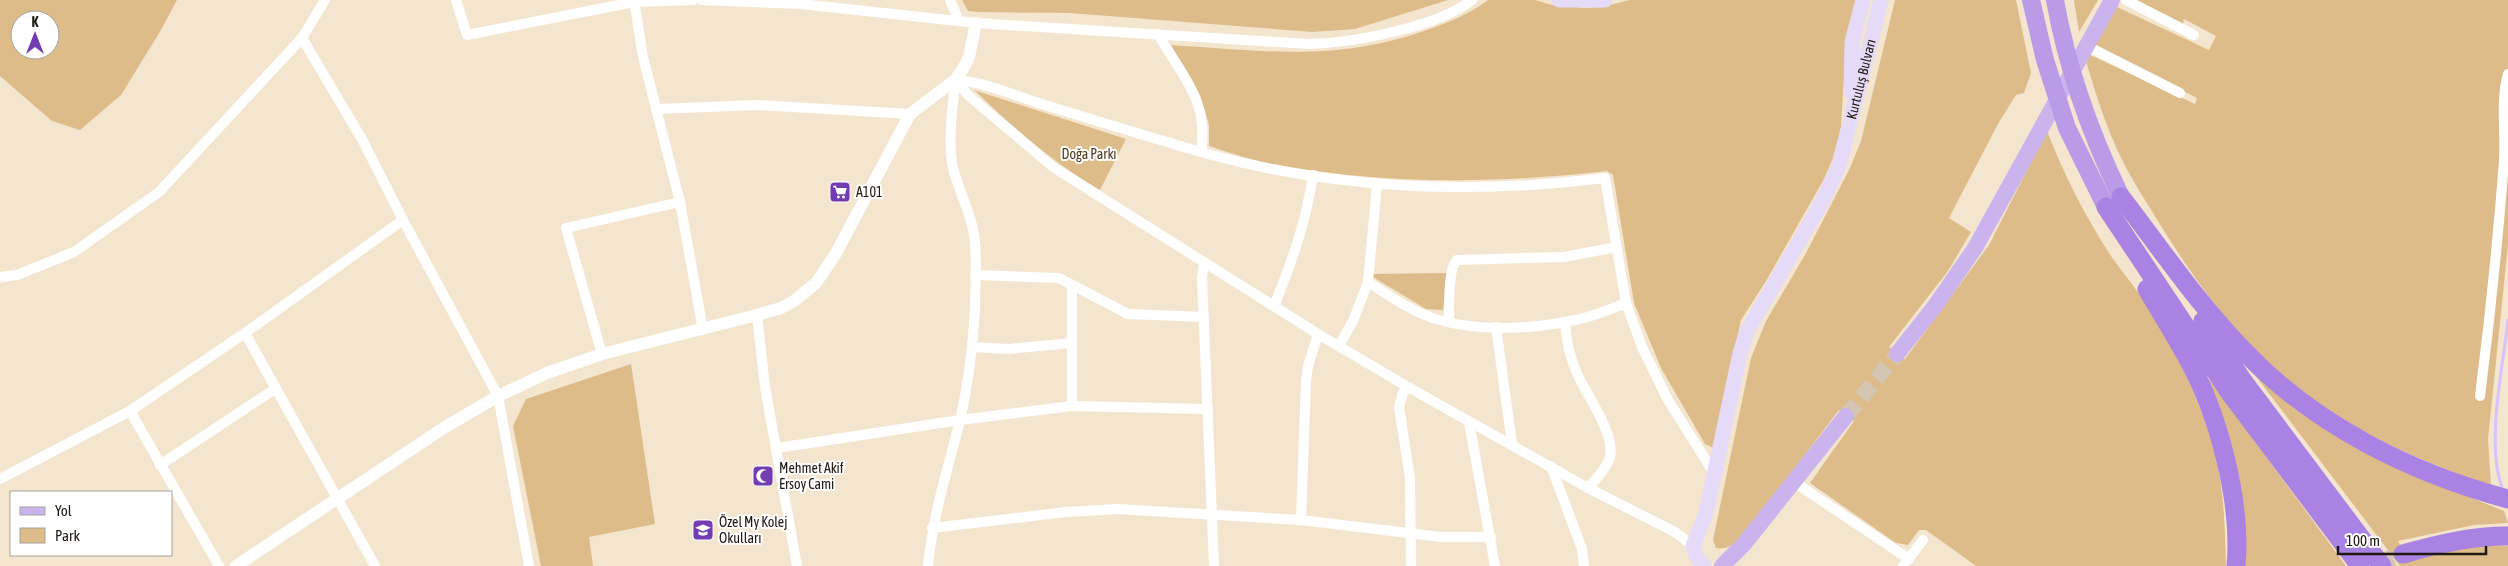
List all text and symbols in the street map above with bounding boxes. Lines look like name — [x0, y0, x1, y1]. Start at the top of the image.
north arrow — [10, 10, 60, 60]
text: K — [32, 14, 39, 30]
street label: Kurtuluş Bulvarı — [1843, 37, 1879, 121]
park label: Doğa Parkı — [1062, 146, 1116, 162]
supermarket icon: A101 — [828, 180, 852, 204]
place label: A101 — [856, 184, 883, 200]
place label: Mehmet Akif Ersoy Cami — [779, 460, 844, 492]
mosque icon: Mehmet Akif Ersoy Cami — [751, 464, 775, 488]
legend — [10, 491, 172, 556]
text: Yol — [55, 502, 72, 519]
place label: Özel My Kolej Okulları — [719, 514, 787, 546]
school or university icon: Özel My Kolej Okulları — [691, 518, 715, 542]
scale bar — [2338, 524, 2486, 556]
text: Park — [55, 527, 80, 544]
text: 100 m — [2346, 532, 2380, 549]

